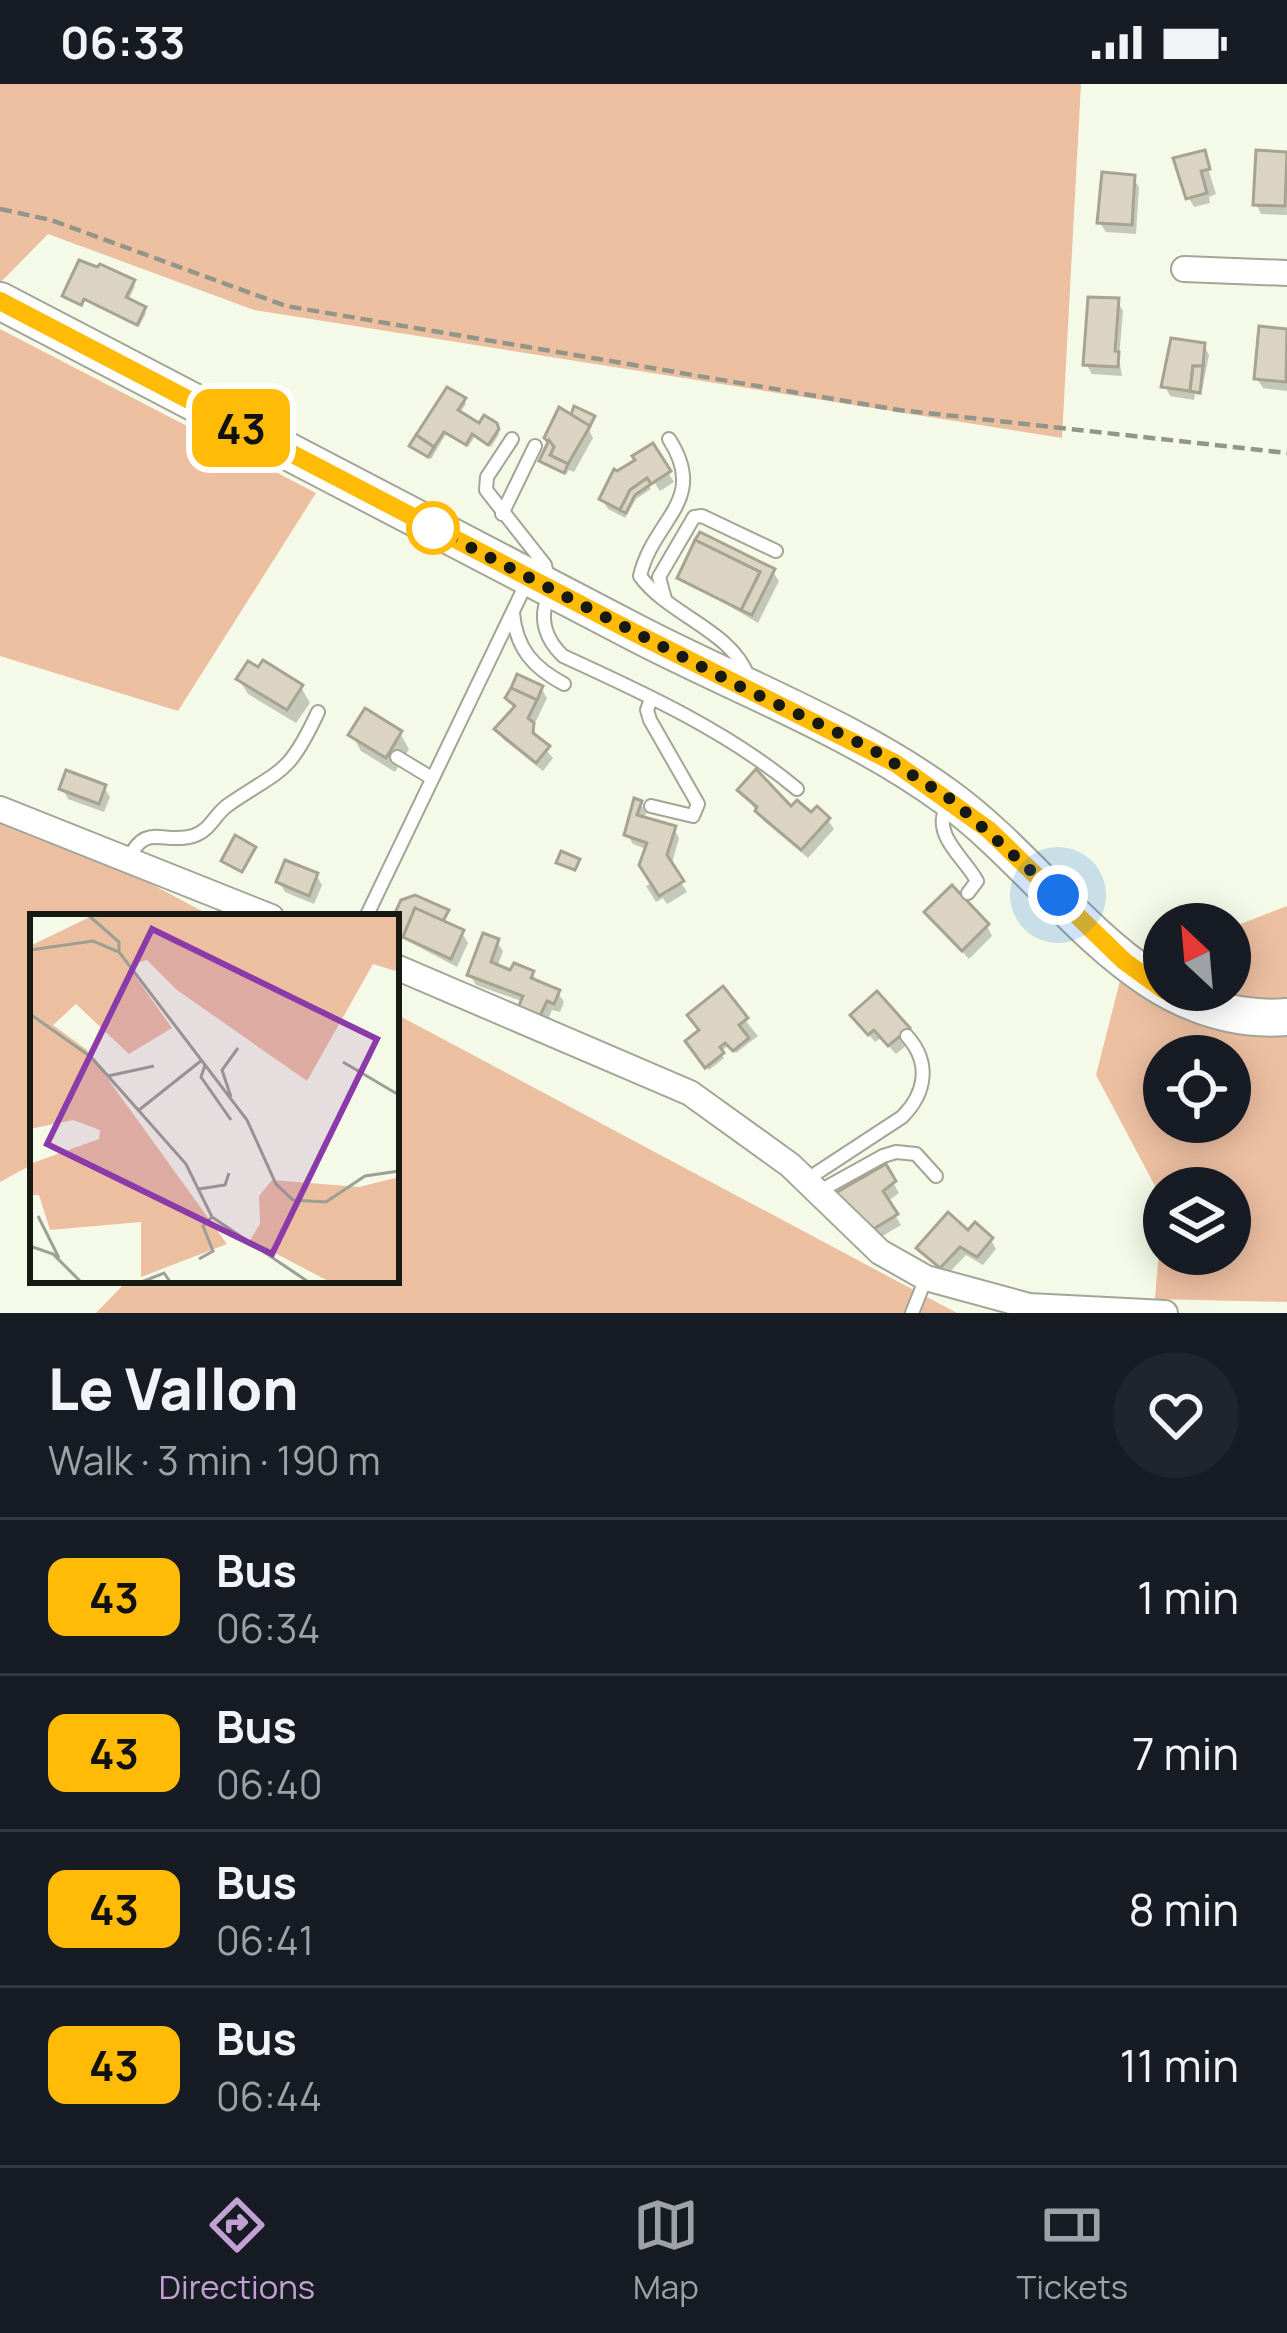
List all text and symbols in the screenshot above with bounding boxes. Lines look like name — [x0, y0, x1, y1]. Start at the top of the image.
text: 06:33 — [60, 11, 185, 73]
line badge: 43 — [187, 389, 295, 467]
text: 43 — [216, 399, 266, 457]
unlabelled marker — [408, 503, 458, 553]
your location — [1028, 865, 1088, 925]
north arrow — [1143, 903, 1251, 1011]
map controls — [1143, 903, 1251, 1275]
inset map — [30, 914, 399, 1283]
button: locate — [1143, 1035, 1251, 1143]
button: layers — [1143, 1167, 1251, 1275]
text: Le Vallon — [48, 1349, 299, 1427]
button: heart — [1113, 1352, 1239, 1478]
text: Walk · 3 min · 190 m — [48, 1433, 381, 1487]
text: Bus — [216, 1539, 297, 1601]
text: 1 min — [1137, 1566, 1239, 1628]
text: 43 — [89, 1568, 139, 1626]
text: 06:34 — [216, 1601, 320, 1655]
text: Bus — [216, 1695, 297, 1757]
text: 7 min — [1132, 1722, 1239, 1784]
text: 43 — [89, 1724, 139, 1782]
text: 06:40 — [216, 1757, 322, 1811]
text: Bus — [216, 1851, 297, 1913]
text: 8 min — [1128, 1878, 1239, 1940]
text: 43 — [89, 1880, 139, 1938]
text: 06:41 — [216, 1913, 314, 1967]
text: Bus — [216, 2007, 297, 2069]
text: 11 min — [1120, 2034, 1239, 2096]
text: 43 — [89, 2036, 139, 2094]
text: 06:44 — [216, 2069, 322, 2123]
tab: Directions — [159, 2192, 315, 2309]
tab: Map — [633, 2192, 699, 2309]
tab: Tickets — [1017, 2192, 1128, 2309]

